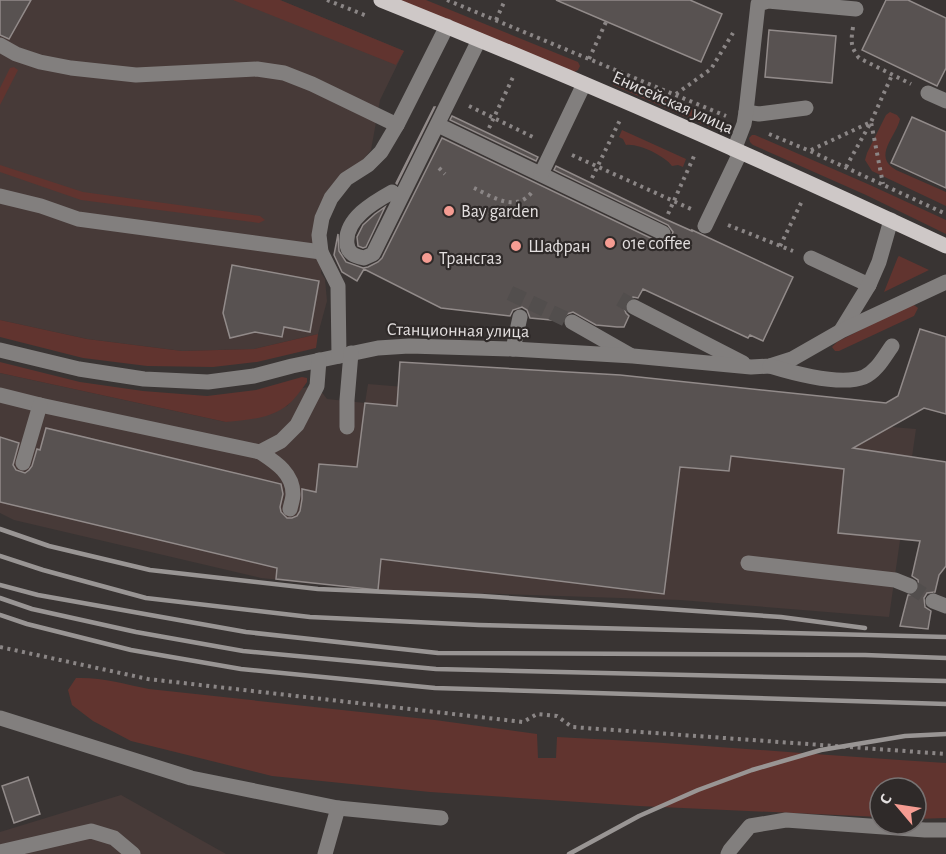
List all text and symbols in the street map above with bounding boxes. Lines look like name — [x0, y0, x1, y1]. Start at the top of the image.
street label: Енисейская улица — [609, 68, 736, 138]
place label: Bay garden — [461, 203, 539, 221]
marker: Bay garden — [442, 204, 456, 218]
place label: o1e coffee — [622, 235, 691, 253]
marker: o1e coffee — [603, 236, 617, 250]
place label: Шафран — [528, 238, 590, 256]
marker: Шафран — [509, 239, 523, 253]
place label: Трансгаз — [439, 250, 502, 268]
marker: Трансгаз — [420, 251, 434, 265]
street label: Станционная улица — [387, 321, 529, 341]
north arrow — [868, 776, 928, 836]
text: С — [877, 791, 895, 807]

